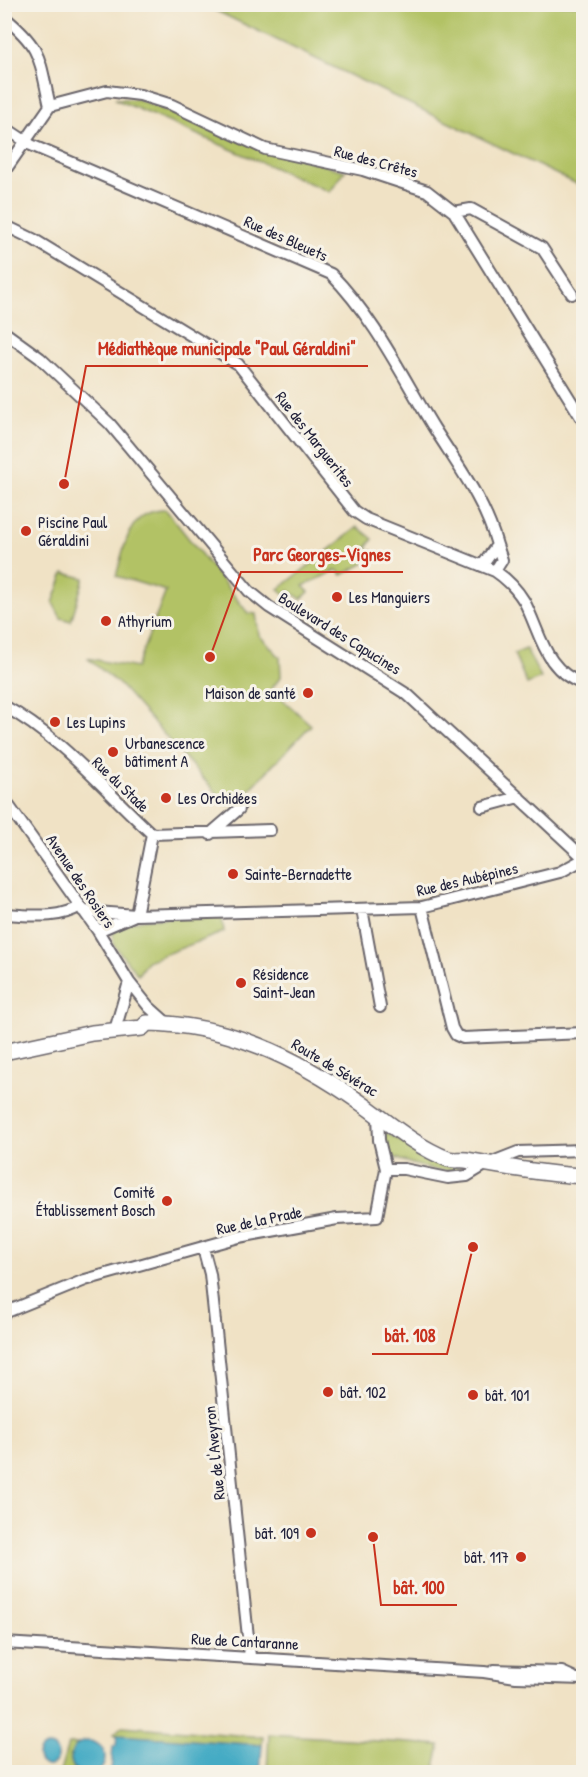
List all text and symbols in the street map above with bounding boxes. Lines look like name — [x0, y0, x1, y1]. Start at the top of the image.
street label: Rue des Crêtes — [332, 139, 420, 183]
street label: Rue des Bleuets — [241, 210, 331, 266]
callout: Médiathèque municipale "Paul Géraldini" — [86, 330, 368, 366]
text: Médiathèque municipale "Paul Géraldini" — [98, 336, 356, 362]
street label: Rue des Marguerites — [271, 387, 359, 491]
place label: Piscine Paul Géraldini — [38, 511, 108, 551]
marker: Piscine Paul Géraldini — [19, 524, 33, 538]
callout: Parc Georges-Vignes — [241, 536, 403, 572]
text: Parc Georges-Vignes — [253, 542, 391, 568]
street label: Boulevard des Capucines — [275, 586, 405, 680]
place label: Les Manguiers — [349, 586, 430, 608]
marker: Les Manguiers — [330, 590, 344, 604]
place label: Athyrium — [118, 610, 172, 632]
marker: Athyrium — [99, 614, 113, 628]
place label: Maison de santé — [205, 682, 297, 704]
marker: Maison de santé — [301, 686, 315, 700]
place label: Les Lupins — [67, 711, 125, 733]
marker: Les Lupins — [48, 715, 62, 729]
place label: Urbanescence bâtiment A — [125, 732, 206, 772]
marker: Urbanescence bâtiment A — [106, 745, 120, 759]
street label: Rue du Stade — [88, 751, 155, 817]
place label: Les Orchidées — [178, 787, 257, 809]
marker: Les Orchidées — [159, 791, 173, 805]
street label: Avenue des Rosiers — [41, 830, 121, 932]
street label: Rue des Aubépines — [414, 857, 520, 901]
place label: Sainte-Bernadette — [245, 863, 353, 885]
marker: Sainte-Bernadette — [226, 867, 240, 881]
place label: Résidence Saint-Jean — [253, 963, 315, 1003]
marker: Résidence Saint-Jean — [234, 976, 248, 990]
street label: Route de Sévérac — [288, 1033, 383, 1102]
place label: Comité Établissement Bosch — [36, 1181, 156, 1221]
marker: Comité Établissement Bosch — [160, 1194, 174, 1208]
street label: Rue de la Prade — [214, 1200, 304, 1240]
callout: bât. 108 — [372, 1318, 447, 1354]
text: bât. 108 — [384, 1323, 436, 1348]
place label: bât. 102 — [340, 1381, 386, 1403]
place label: bât. 101 — [485, 1384, 529, 1406]
marker: bât. 102 — [321, 1385, 335, 1399]
marker: bât. 101 — [466, 1388, 480, 1402]
street label: Rue de l'Aveyron — [198, 1405, 230, 1501]
place label: bât. 109 — [255, 1522, 299, 1544]
marker: bât. 109 — [304, 1526, 318, 1540]
place label: bât. 117 — [464, 1546, 509, 1568]
marker: bât. 117 — [514, 1550, 528, 1564]
callout: bât. 100 — [381, 1569, 457, 1605]
text: bât. 100 — [393, 1575, 445, 1600]
street label: Rue de Cantaranne — [191, 1627, 300, 1655]

